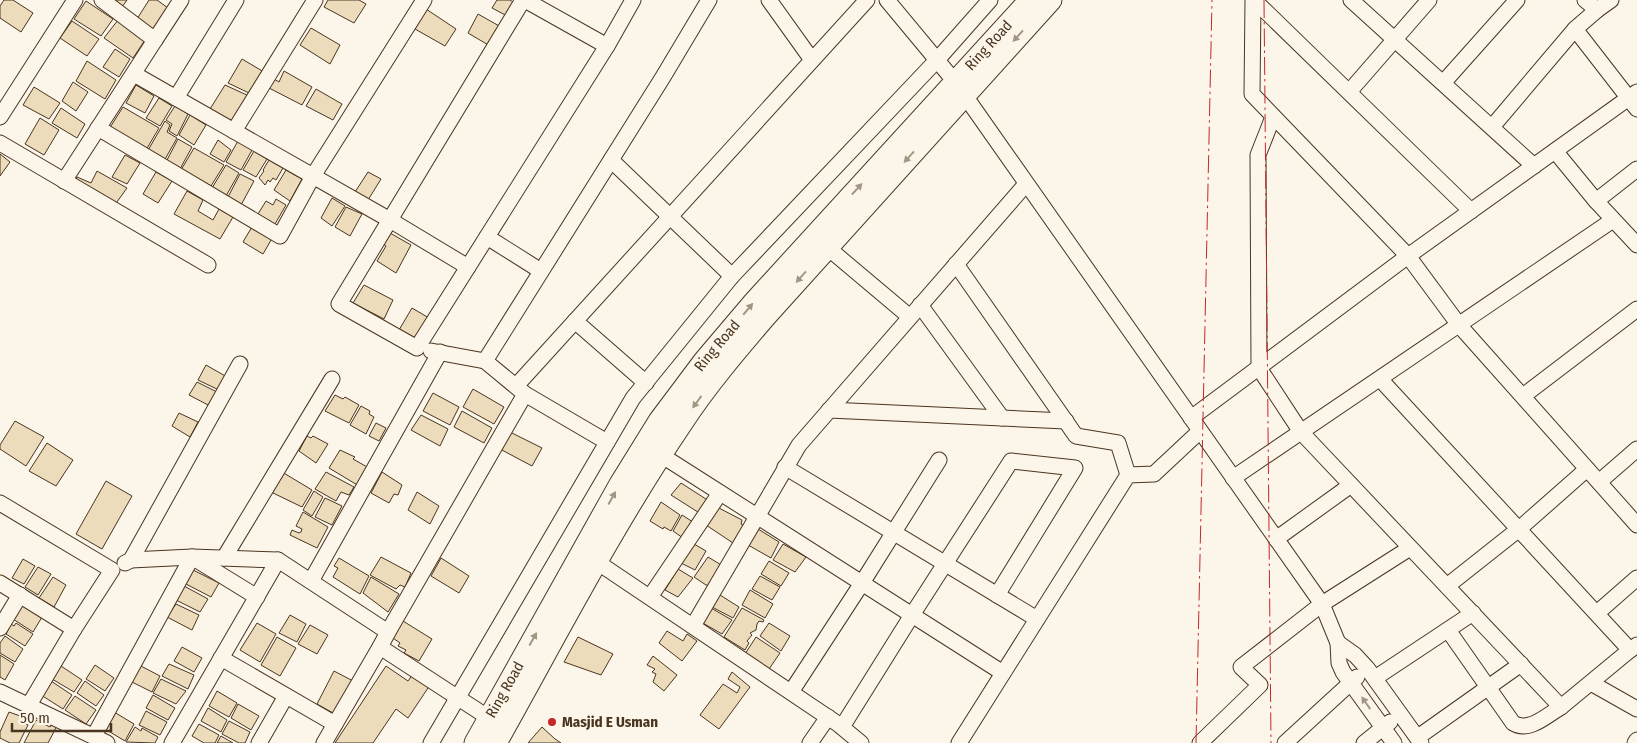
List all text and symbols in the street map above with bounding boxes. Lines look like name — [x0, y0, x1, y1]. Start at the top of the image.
street label: Ring Road — [961, 17, 1016, 74]
one-way arrow — [1012, 30, 1024, 42]
one-way arrow — [903, 150, 915, 162]
one-way arrow — [851, 184, 863, 196]
one-way arrow — [795, 271, 807, 283]
one-way arrow — [742, 303, 753, 316]
street label: Ring Road — [690, 316, 744, 375]
one-way arrow — [692, 395, 702, 409]
one-way arrow — [608, 490, 616, 505]
one-way arrow — [528, 633, 537, 646]
street label: Ring Road — [482, 659, 528, 721]
one-way arrow — [1361, 696, 1371, 710]
scale bar — [12, 700, 111, 732]
text: 50 m — [20, 709, 50, 727]
place label: Masjid E Usman — [562, 713, 658, 731]
marker: Masjid E Usman — [546, 716, 558, 728]

